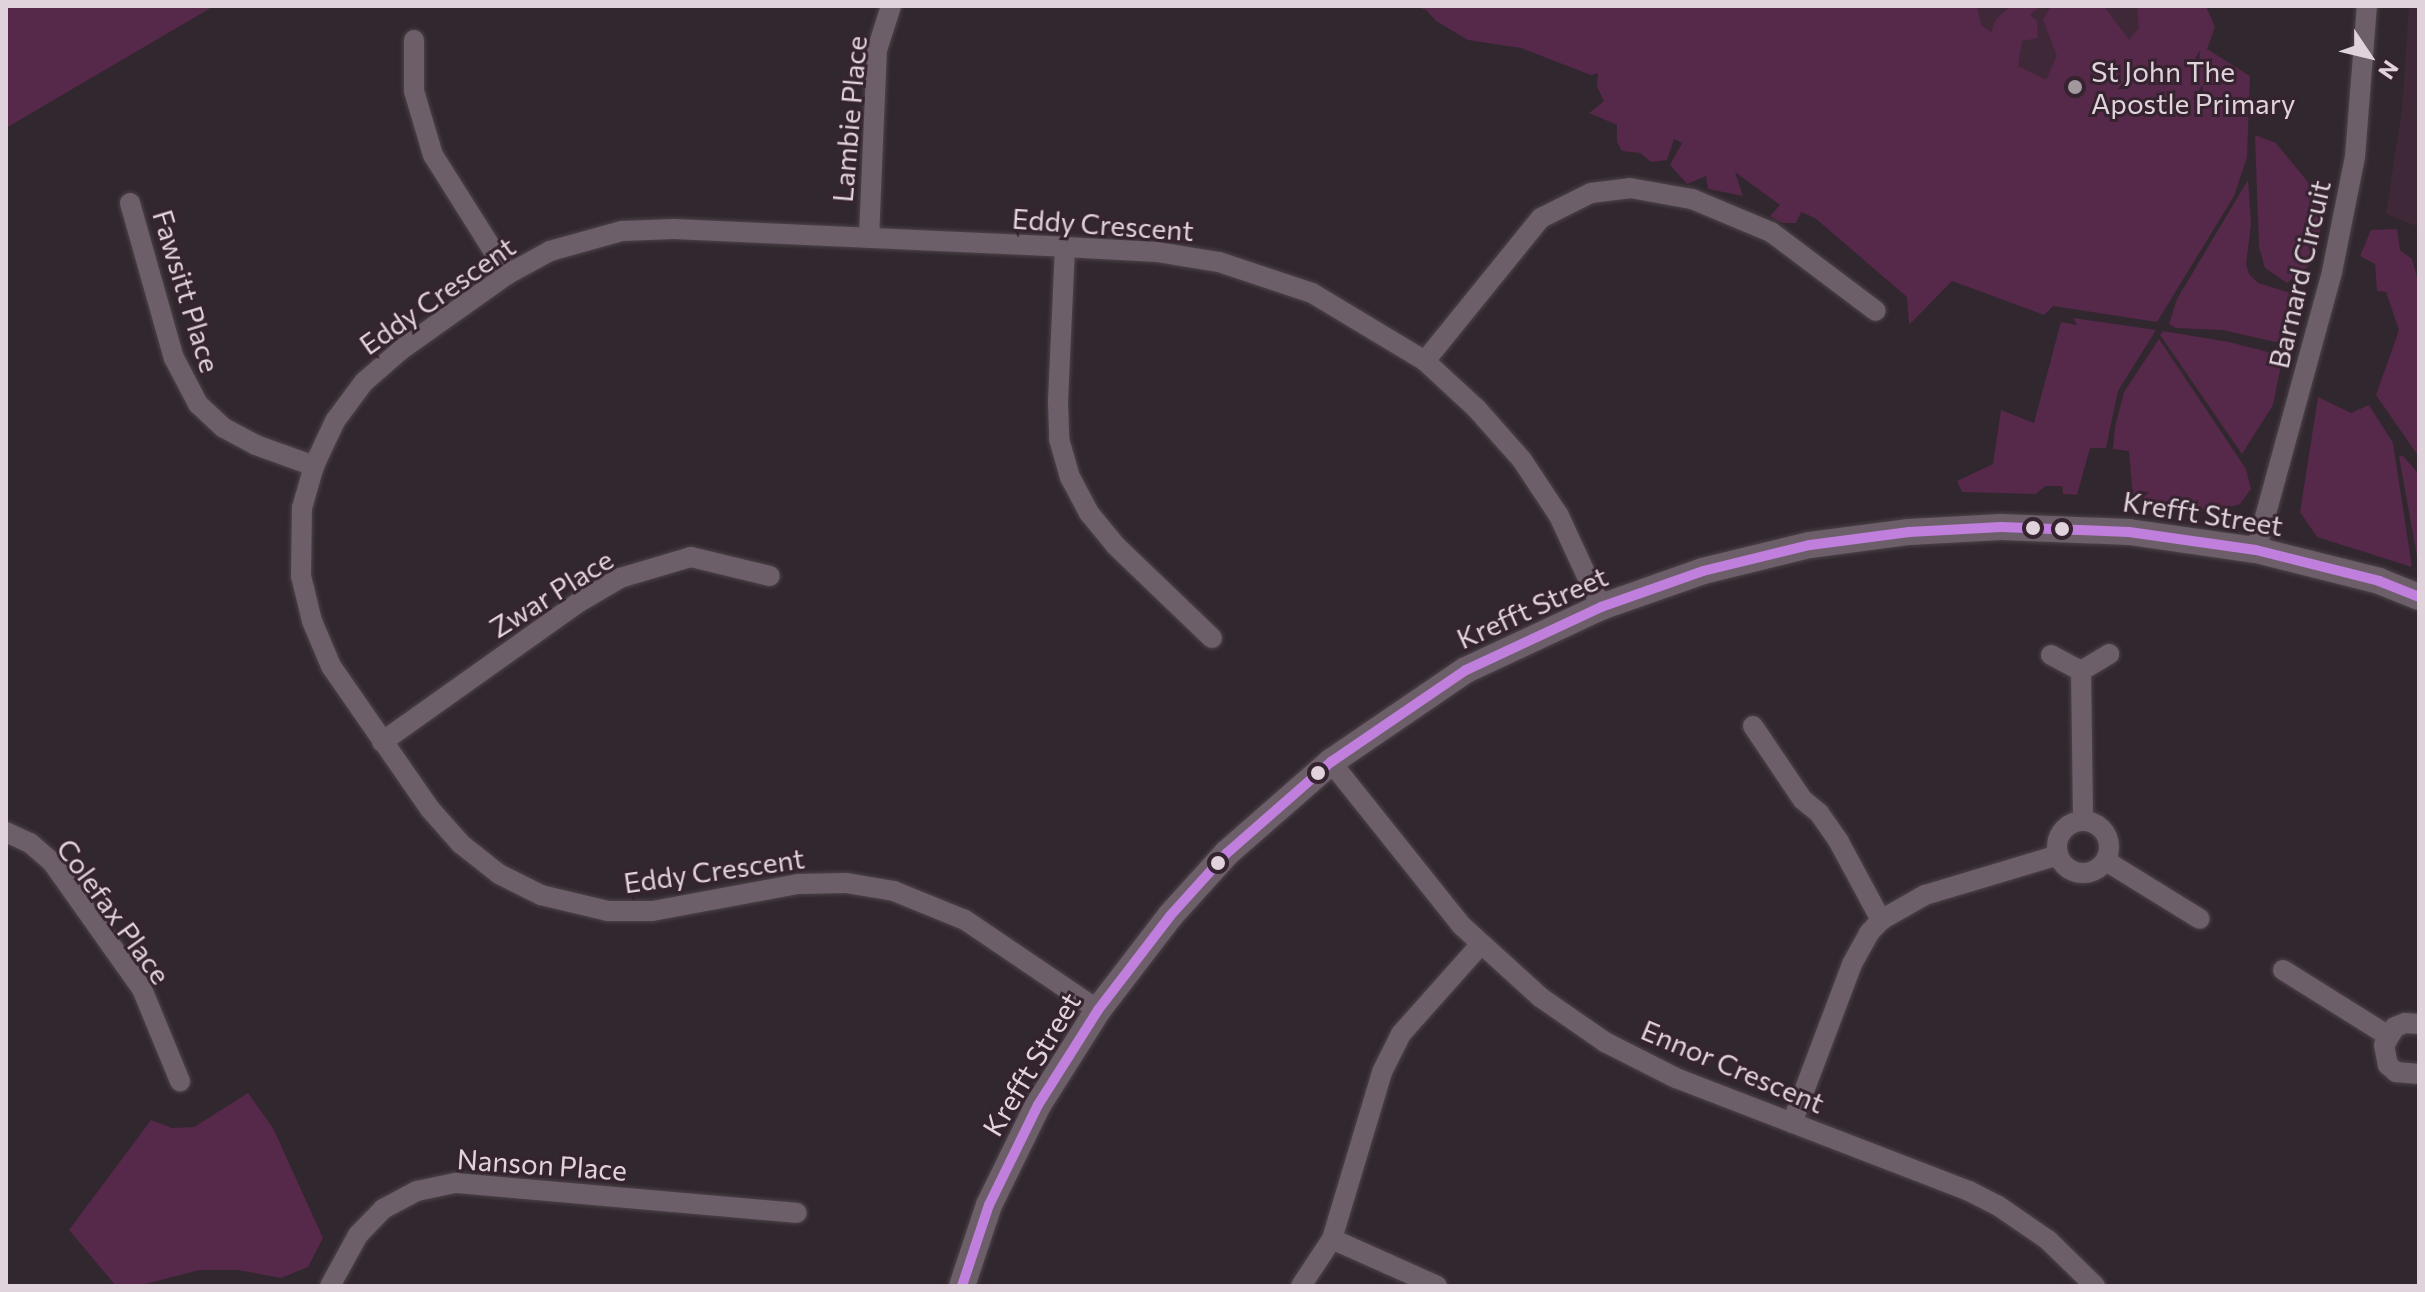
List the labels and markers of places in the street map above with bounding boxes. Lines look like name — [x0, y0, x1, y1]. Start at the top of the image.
place label: St John The Apostle Primary — [2091, 54, 2295, 120]
marker: St John The Apostle Primary — [2066, 78, 2084, 96]
unlabelled marker — [2025, 520, 2041, 536]
unlabelled marker — [2054, 521, 2070, 537]
unlabelled marker — [1310, 765, 1326, 781]
unlabelled marker — [1210, 855, 1226, 871]

